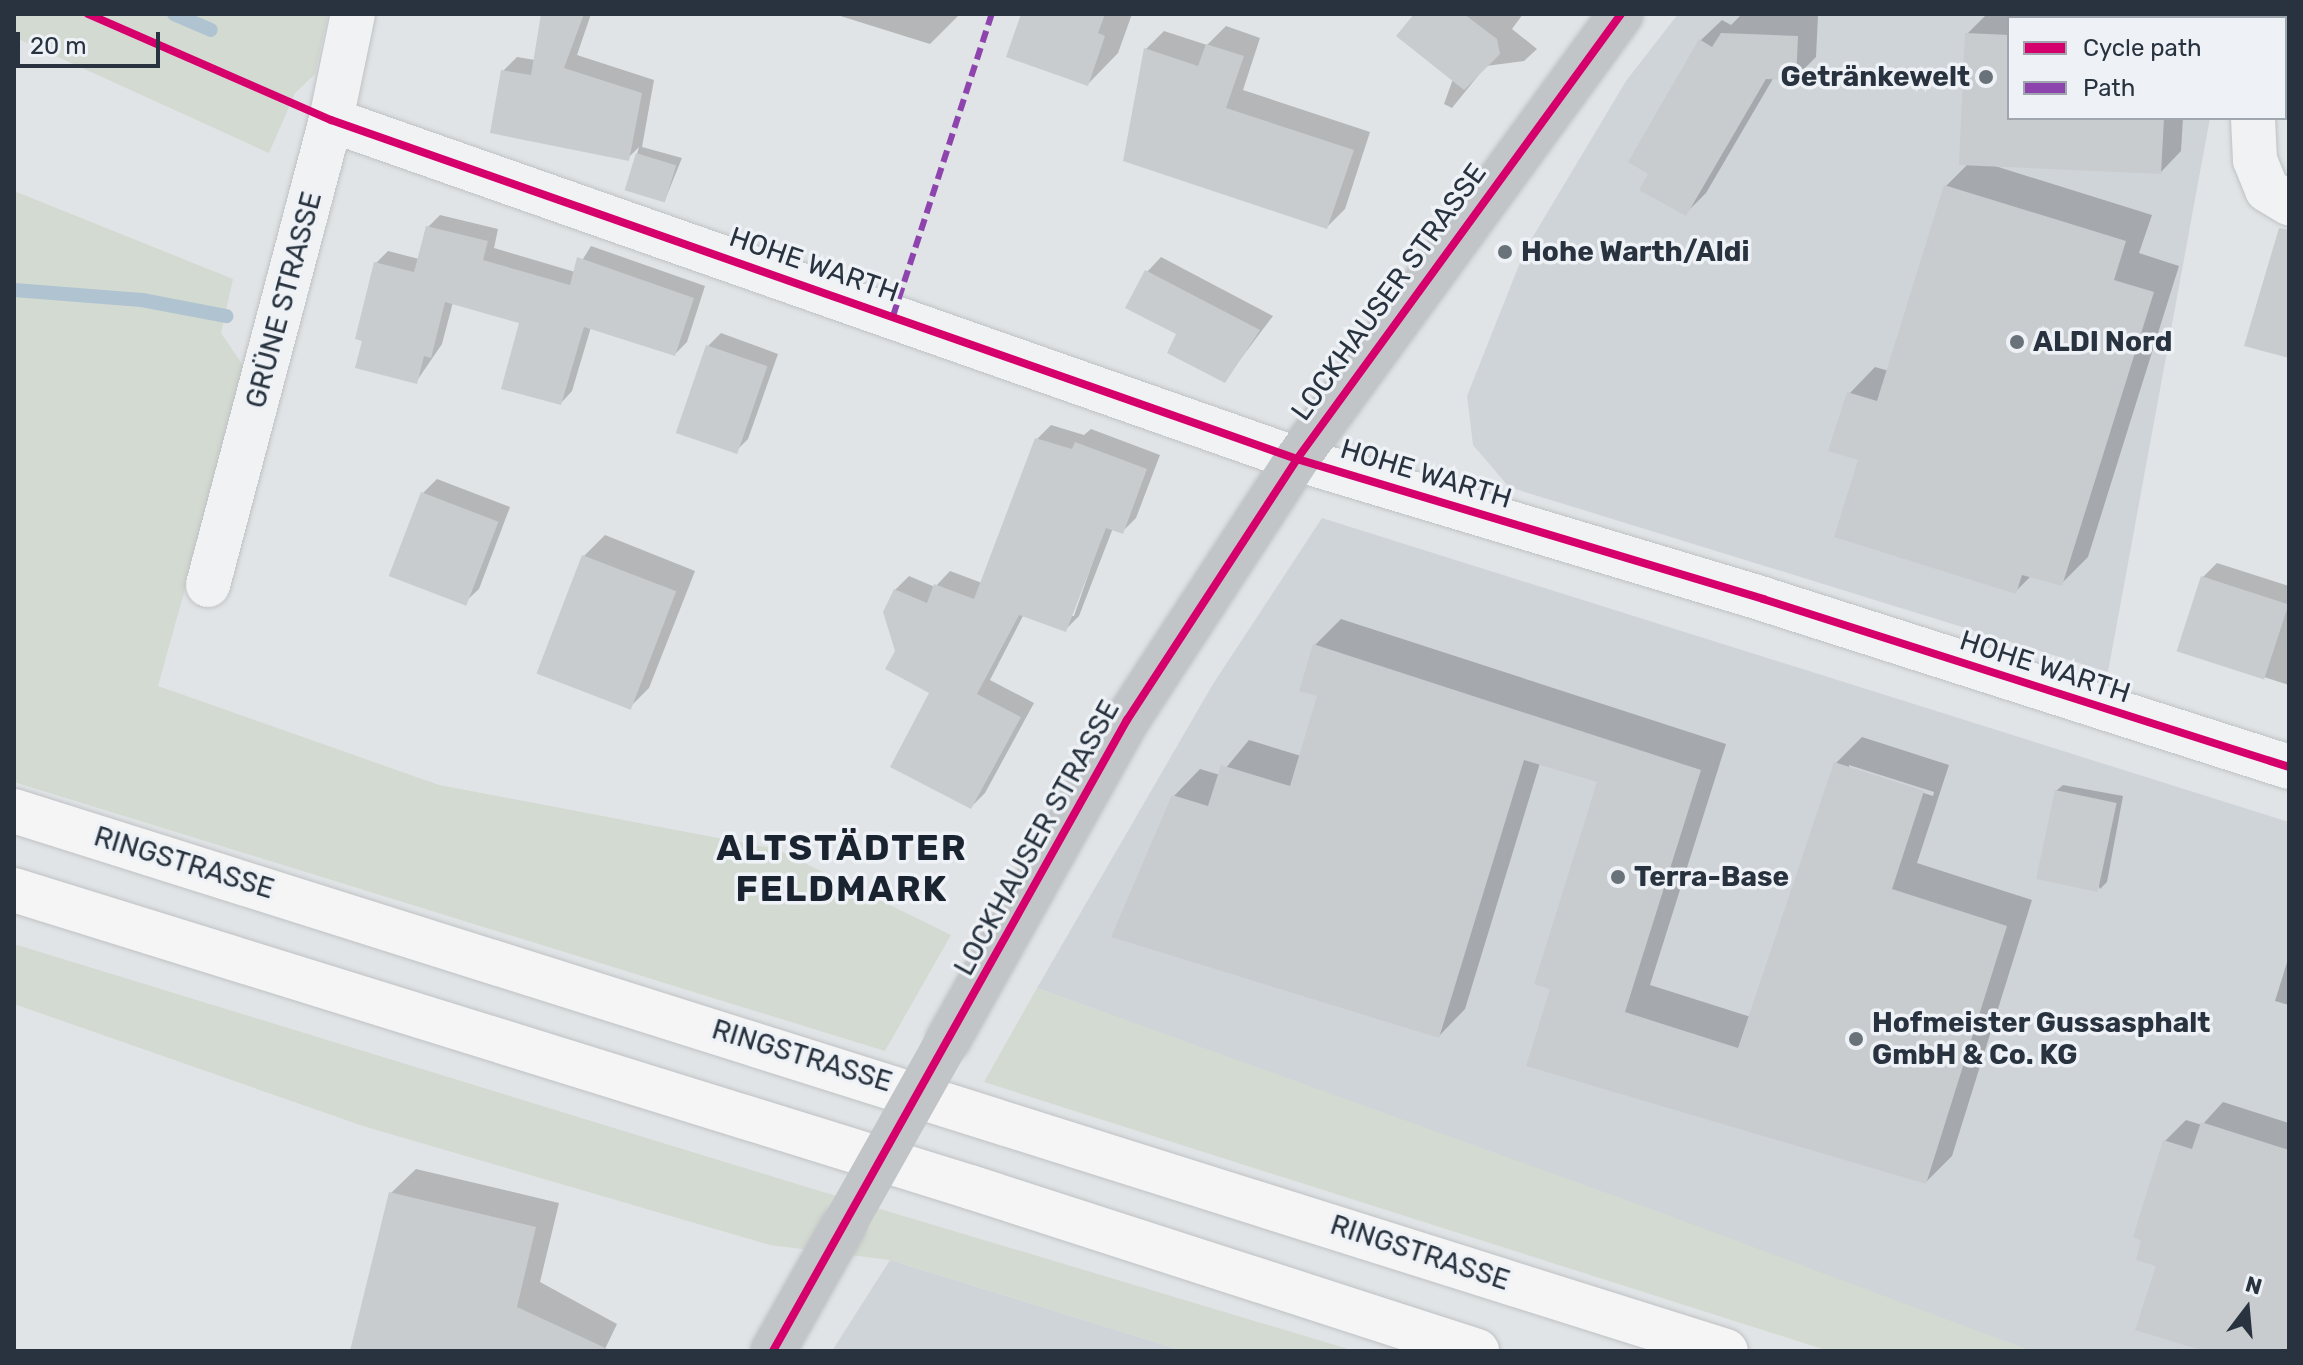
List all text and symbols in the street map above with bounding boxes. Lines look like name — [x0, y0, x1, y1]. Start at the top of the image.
scale bar — [20, 16, 164, 66]
legend — [2007, 16, 2287, 120]
text: 20 m — [30, 32, 87, 60]
text: Cycle path — [2083, 34, 2202, 62]
place label: Getränkewelt — [1781, 60, 1970, 94]
marker: Getränkewelt — [1977, 68, 1995, 86]
text: Path — [2083, 74, 2135, 102]
street label: LOCKHAUSER STRASSE — [1284, 157, 1494, 427]
street label: GRÜNE STRASSE — [239, 188, 329, 412]
street label: HOHE WARTH — [725, 220, 903, 310]
place label: Hohe Warth/Aldi — [1521, 235, 1750, 269]
marker: Hohe Warth/Aldi — [1496, 243, 1514, 261]
place label: ALDI Nord — [2033, 325, 2172, 359]
marker: ALDI Nord — [2008, 333, 2026, 351]
street label: HOHE WARTH — [1336, 432, 1516, 516]
street label: HOHE WARTH — [1955, 624, 2135, 710]
street label: LOCKHAUSER STRASSE — [947, 694, 1127, 982]
street label: RINGSTRASSE — [90, 820, 278, 906]
district label: ALTSTÄDTER FELDMARK — [716, 825, 968, 910]
place label: Terra-Base — [1634, 860, 1789, 894]
marker: Terra-Base — [1609, 868, 1627, 886]
place label: Hofmeister Gussasphalt GmbH & Co. KG — [1872, 1006, 2211, 1072]
street label: RINGSTRASSE — [708, 1013, 896, 1099]
marker: Hofmeister Gussasphalt GmbH & Co. KG — [1847, 1030, 1865, 1048]
street label: RINGSTRASSE — [1326, 1208, 1514, 1298]
north arrow — [2207, 1269, 2287, 1349]
text: N — [2242, 1270, 2265, 1301]

